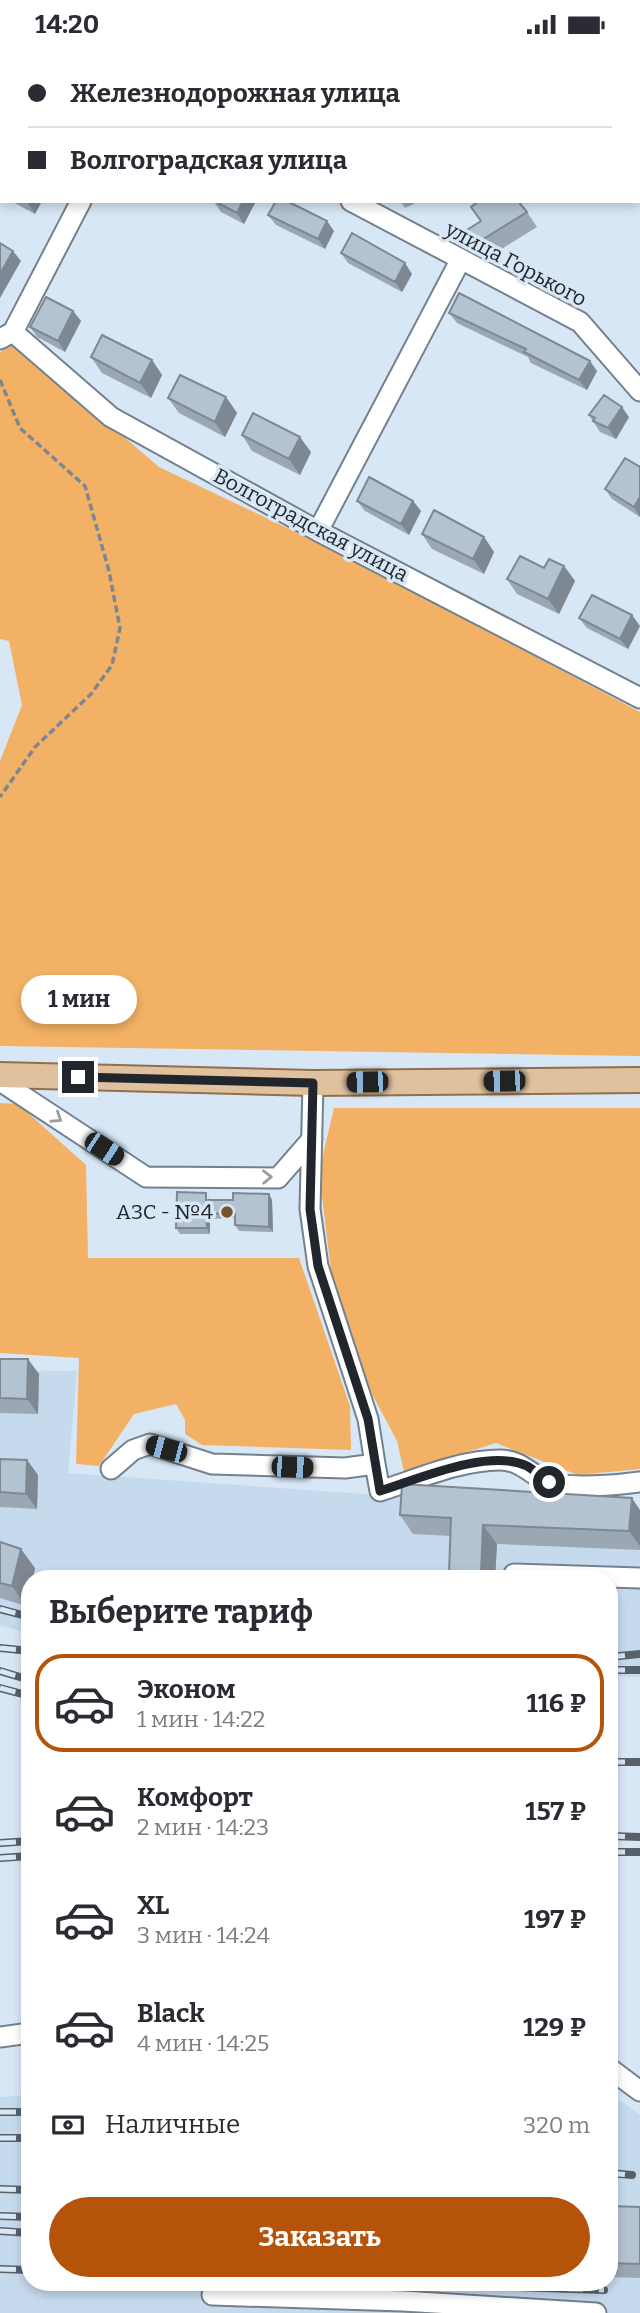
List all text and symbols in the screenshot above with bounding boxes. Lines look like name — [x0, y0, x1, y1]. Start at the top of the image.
text: 14:20 — [35, 9, 99, 40]
text: Железнодорожная улица — [70, 78, 400, 109]
text: Волгоградская улица — [70, 145, 347, 176]
street label: улица Горького — [440, 215, 591, 312]
street label: Волгоградская улица — [209, 463, 413, 588]
callout: 1 мин — [20, 975, 136, 1025]
text: 1 мин — [48, 985, 110, 1013]
route end — [62, 1061, 94, 1093]
car — [483, 1070, 526, 1092]
car — [346, 1071, 389, 1093]
one-way arrow — [49, 1110, 62, 1123]
car — [81, 1129, 128, 1169]
one-way arrow — [262, 1170, 273, 1185]
place label: АЗС - №4 — [116, 1199, 213, 1225]
marker: АЗС - №4 — [219, 1204, 235, 1220]
car — [143, 1433, 190, 1465]
car — [271, 1456, 314, 1478]
route start — [533, 1466, 565, 1498]
text: Выберите тариф — [49, 1593, 313, 1631]
icon: car — [53, 1672, 116, 1735]
text: Эконом — [137, 1674, 236, 1705]
text: 116 ₽ — [526, 1688, 586, 1719]
text: 1 мин · 14:22 — [137, 1705, 265, 1733]
icon: car — [53, 1780, 116, 1843]
text: Комфорт — [137, 1782, 253, 1813]
text: 157 ₽ — [525, 1796, 586, 1827]
text: 2 мин · 14:23 — [137, 1813, 269, 1841]
icon: car — [53, 1888, 116, 1951]
text: XL — [137, 1890, 169, 1921]
text: 197 ₽ — [524, 1904, 586, 1935]
text: 3 мин · 14:24 — [137, 1921, 270, 1949]
icon: car — [53, 1996, 116, 2059]
text: Black — [137, 1998, 205, 2029]
text: 129 ₽ — [523, 2012, 586, 2043]
text: 4 мин · 14:25 — [137, 2029, 269, 2057]
icon: cash — [49, 2106, 87, 2144]
text: Наличные — [105, 2109, 240, 2140]
text: 320 m — [523, 2111, 590, 2139]
button: Заказать — [49, 2197, 590, 2277]

